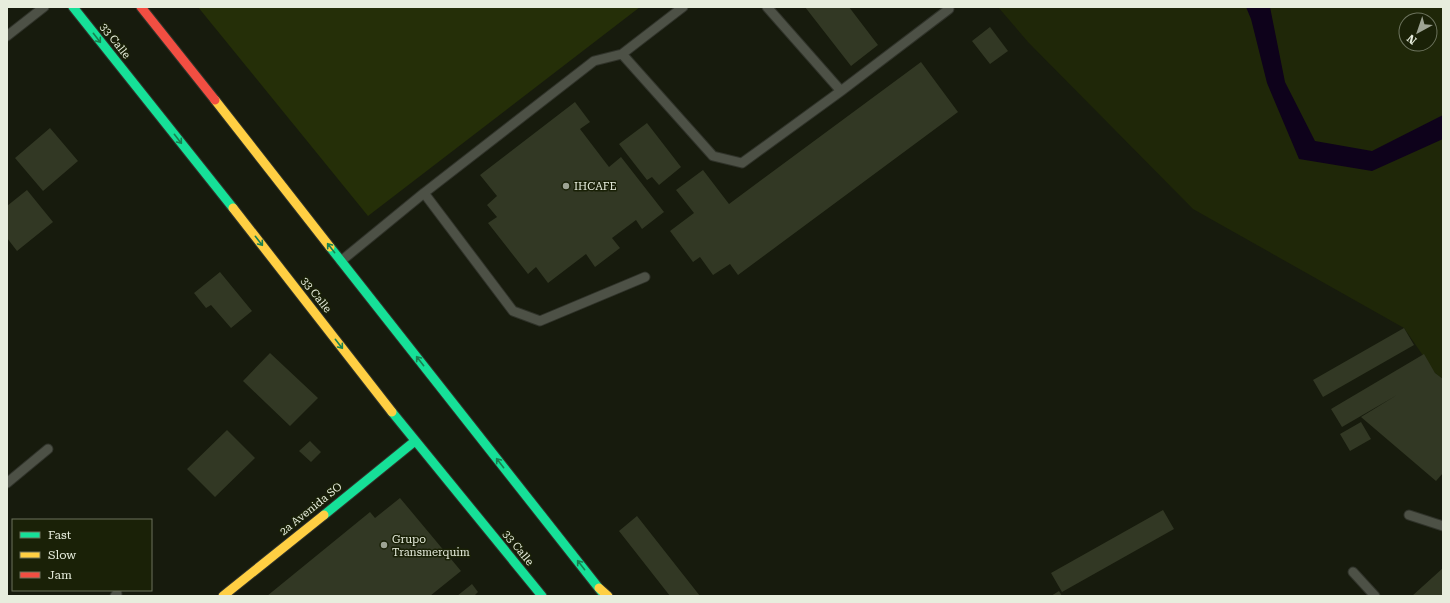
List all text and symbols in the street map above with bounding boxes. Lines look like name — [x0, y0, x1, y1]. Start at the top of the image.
north arrow — [1398, 12, 1438, 52]
street label: 33 Calle — [97, 21, 133, 61]
text: N — [1404, 31, 1419, 47]
one-way arrow — [93, 32, 102, 43]
one-way arrow — [174, 134, 183, 145]
place label: IHCAFE — [574, 180, 617, 193]
marker: IHCAFE — [561, 181, 571, 191]
one-way arrow — [255, 236, 263, 247]
one-way arrow — [326, 242, 335, 253]
street label: 33 Calle — [298, 275, 334, 315]
one-way arrow — [335, 338, 343, 349]
one-way arrow — [416, 356, 424, 367]
one-way arrow — [496, 458, 505, 469]
street label: 2a Avenida SO — [277, 480, 345, 538]
legend — [12, 519, 152, 591]
text: Fast — [48, 528, 72, 542]
street label: 33 Calle — [500, 528, 536, 568]
place label: Grupo Transmerquim — [392, 533, 470, 559]
marker: Grupo Transmerquim — [379, 540, 389, 550]
text: Slow — [48, 548, 76, 562]
one-way arrow — [576, 560, 585, 571]
text: Jam — [48, 568, 72, 582]

